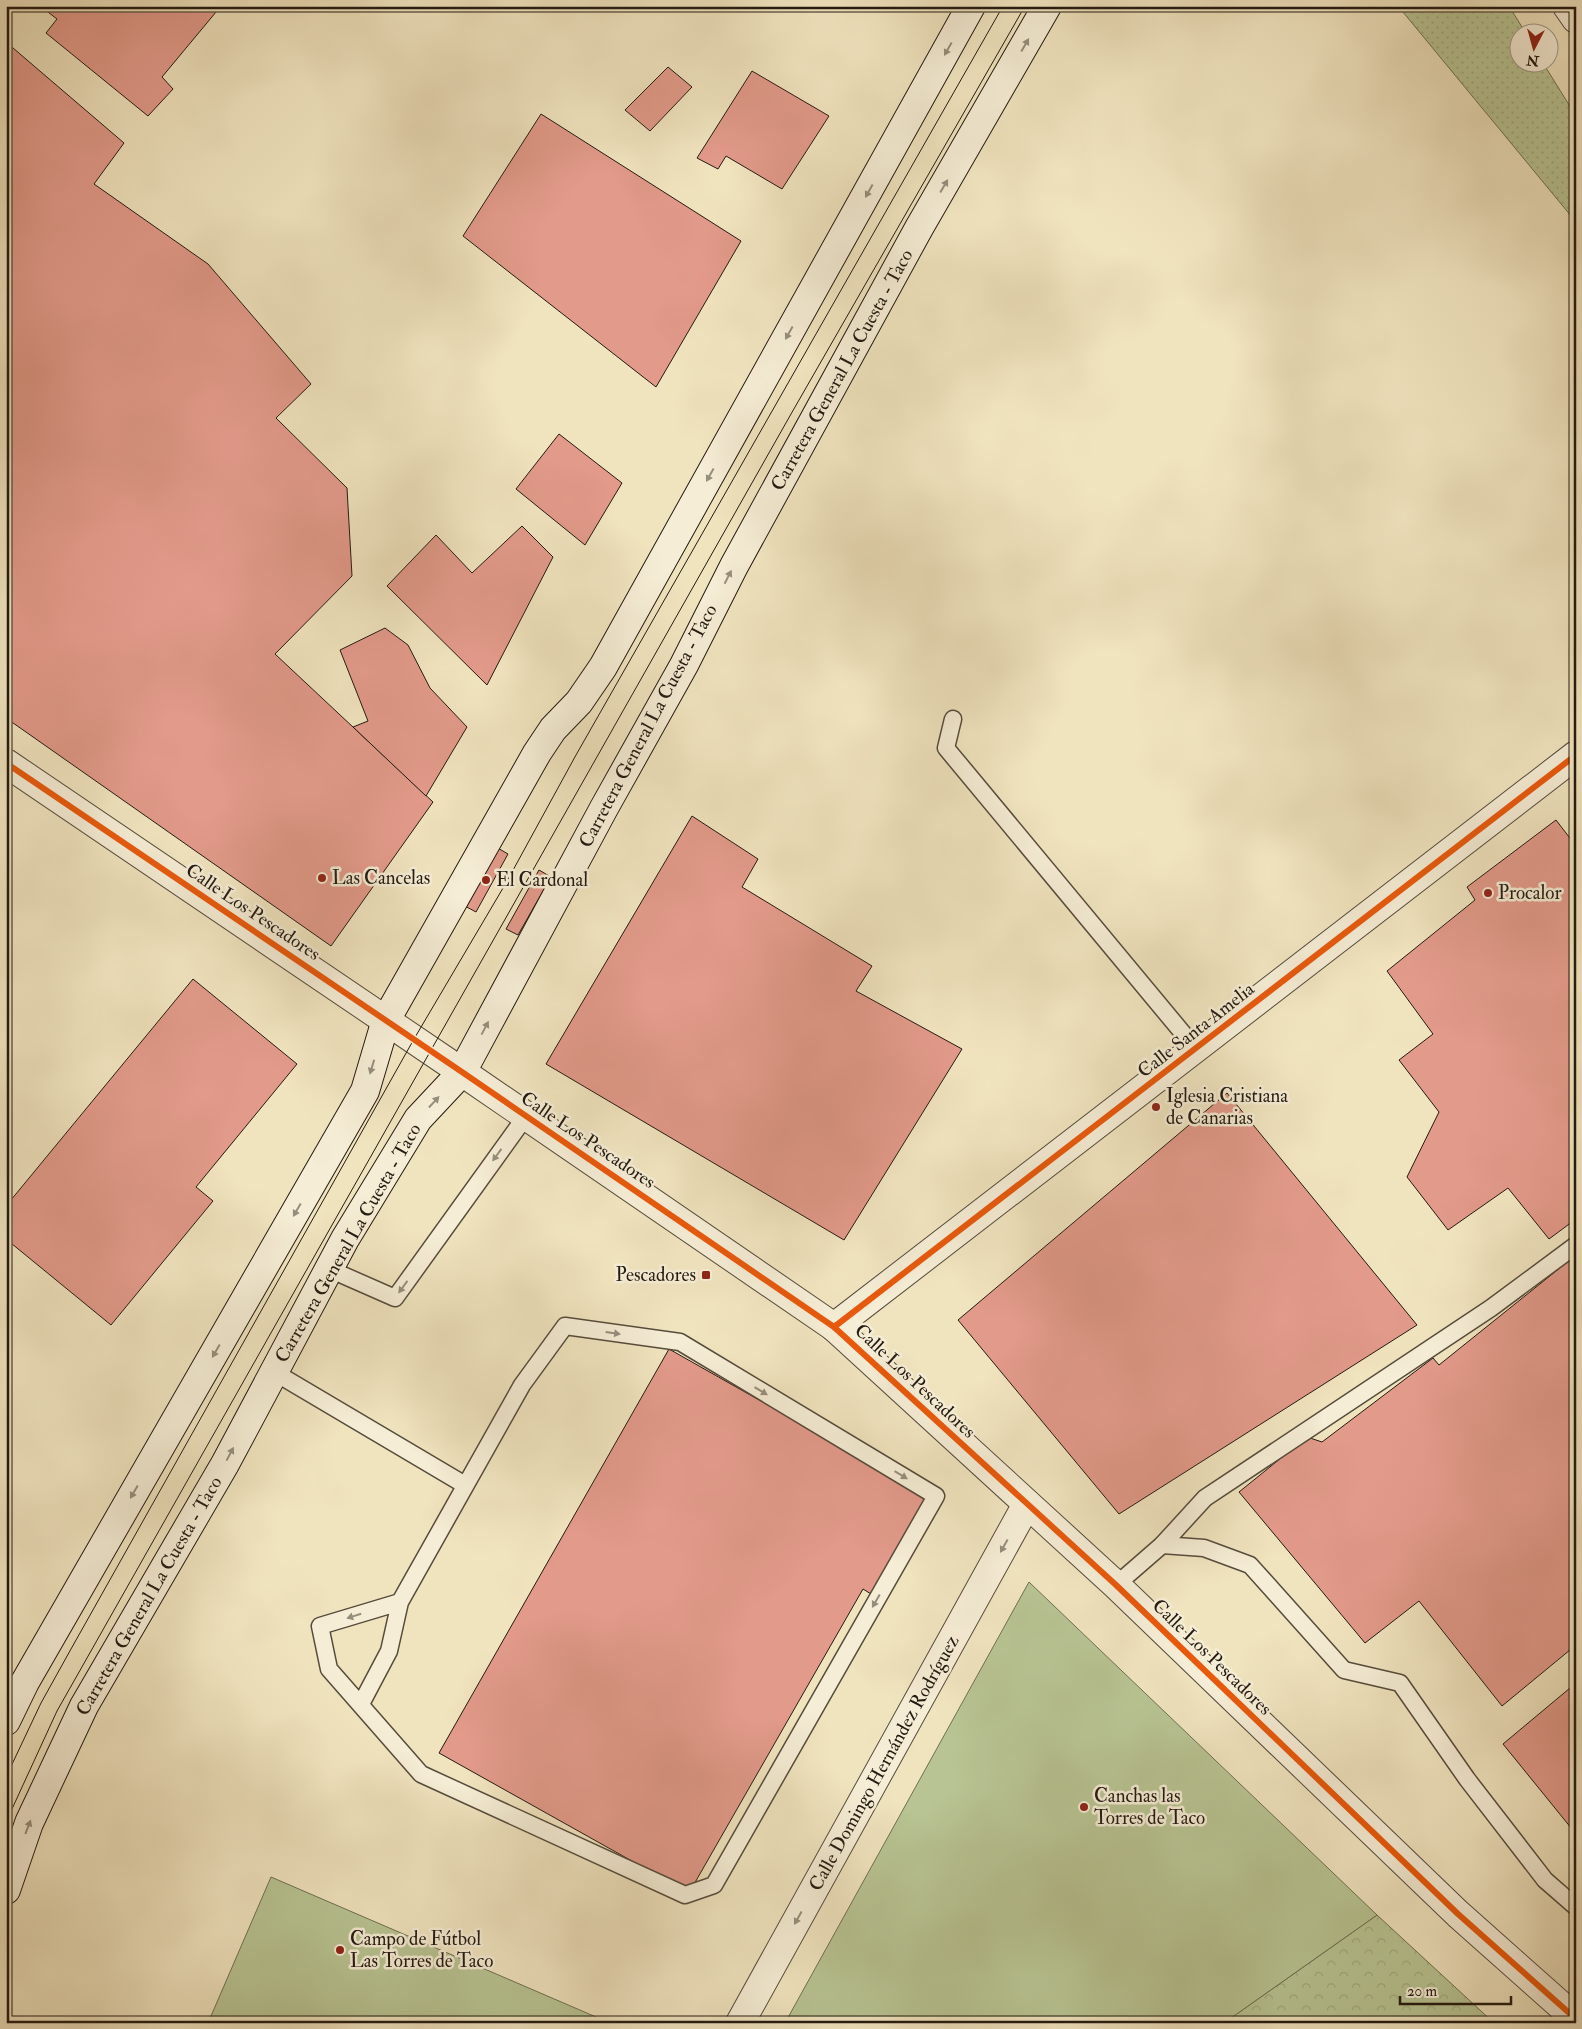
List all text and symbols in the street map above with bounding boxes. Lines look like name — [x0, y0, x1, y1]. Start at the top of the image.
north arrow — [1510, 22, 1560, 72]
one-way arrow — [1020, 39, 1029, 52]
one-way arrow — [943, 42, 952, 55]
text: N — [1525, 51, 1541, 70]
one-way arrow — [939, 179, 948, 193]
one-way arrow — [864, 184, 873, 197]
street label: Carretera General La Cuesta - Taco — [766, 245, 918, 495]
one-way arrow — [785, 326, 794, 339]
one-way arrow — [706, 468, 715, 481]
one-way arrow — [724, 570, 732, 585]
street label: Carretera General La Cuesta - Taco — [573, 600, 723, 852]
street label: Calle Los Pescadores — [181, 858, 325, 966]
place label: Las Cancelas — [332, 866, 430, 890]
place label: El Cardonal — [496, 868, 588, 892]
marker: Las Cancelas — [316, 872, 328, 884]
marker: El Cardonal — [480, 874, 492, 886]
place label: Procalor — [1498, 881, 1562, 905]
marker: Procalor — [1482, 887, 1494, 899]
street label: Calle Santa Amelia — [1133, 977, 1259, 1083]
one-way arrow — [481, 1021, 489, 1036]
one-way arrow — [368, 1059, 376, 1074]
place label: Iglesia Cristiana de Canarias — [1166, 1084, 1288, 1130]
street label: Calle Los Pescadores — [516, 1086, 660, 1194]
one-way arrow — [428, 1096, 440, 1108]
marker: Iglesia Cristiana de Canarias — [1150, 1101, 1162, 1113]
street label: Carretera General La Cuesta - Taco — [270, 1119, 426, 1367]
one-way arrow — [492, 1148, 502, 1162]
one-way arrow — [292, 1203, 301, 1216]
place label: Pescadores — [615, 1263, 696, 1287]
marker: Pescadores — [700, 1269, 712, 1281]
one-way arrow — [398, 1280, 408, 1294]
street label: Calle Los Pescadores — [849, 1319, 981, 1443]
one-way arrow — [605, 1329, 621, 1337]
one-way arrow — [211, 1344, 220, 1357]
one-way arrow — [755, 1386, 768, 1395]
one-way arrow — [226, 1446, 234, 1461]
one-way arrow — [894, 1470, 907, 1479]
street label: Carretera General La Cuesta - Taco — [71, 1472, 227, 1720]
one-way arrow — [130, 1485, 139, 1498]
one-way arrow — [999, 1540, 1008, 1553]
one-way arrow — [872, 1594, 881, 1608]
street label: Calle Los Pescadores — [1147, 1594, 1277, 1720]
one-way arrow — [346, 1613, 361, 1621]
street label: Calle Domingo Hernández Rodríguez — [804, 1631, 964, 1895]
place label: Canchas las Torres de Taco — [1094, 1784, 1205, 1830]
marker: Canchas las Torres de Taco — [1078, 1801, 1090, 1813]
one-way arrow — [24, 1819, 32, 1834]
one-way arrow — [794, 1911, 802, 1926]
place label: Campo de Fútbol Las Torres de Taco — [350, 1927, 493, 1973]
marker: Campo de Fútbol Las Torres de Taco — [334, 1944, 346, 1956]
scale bar — [1400, 1974, 1511, 2006]
text: 20 m — [1407, 1982, 1437, 2001]

